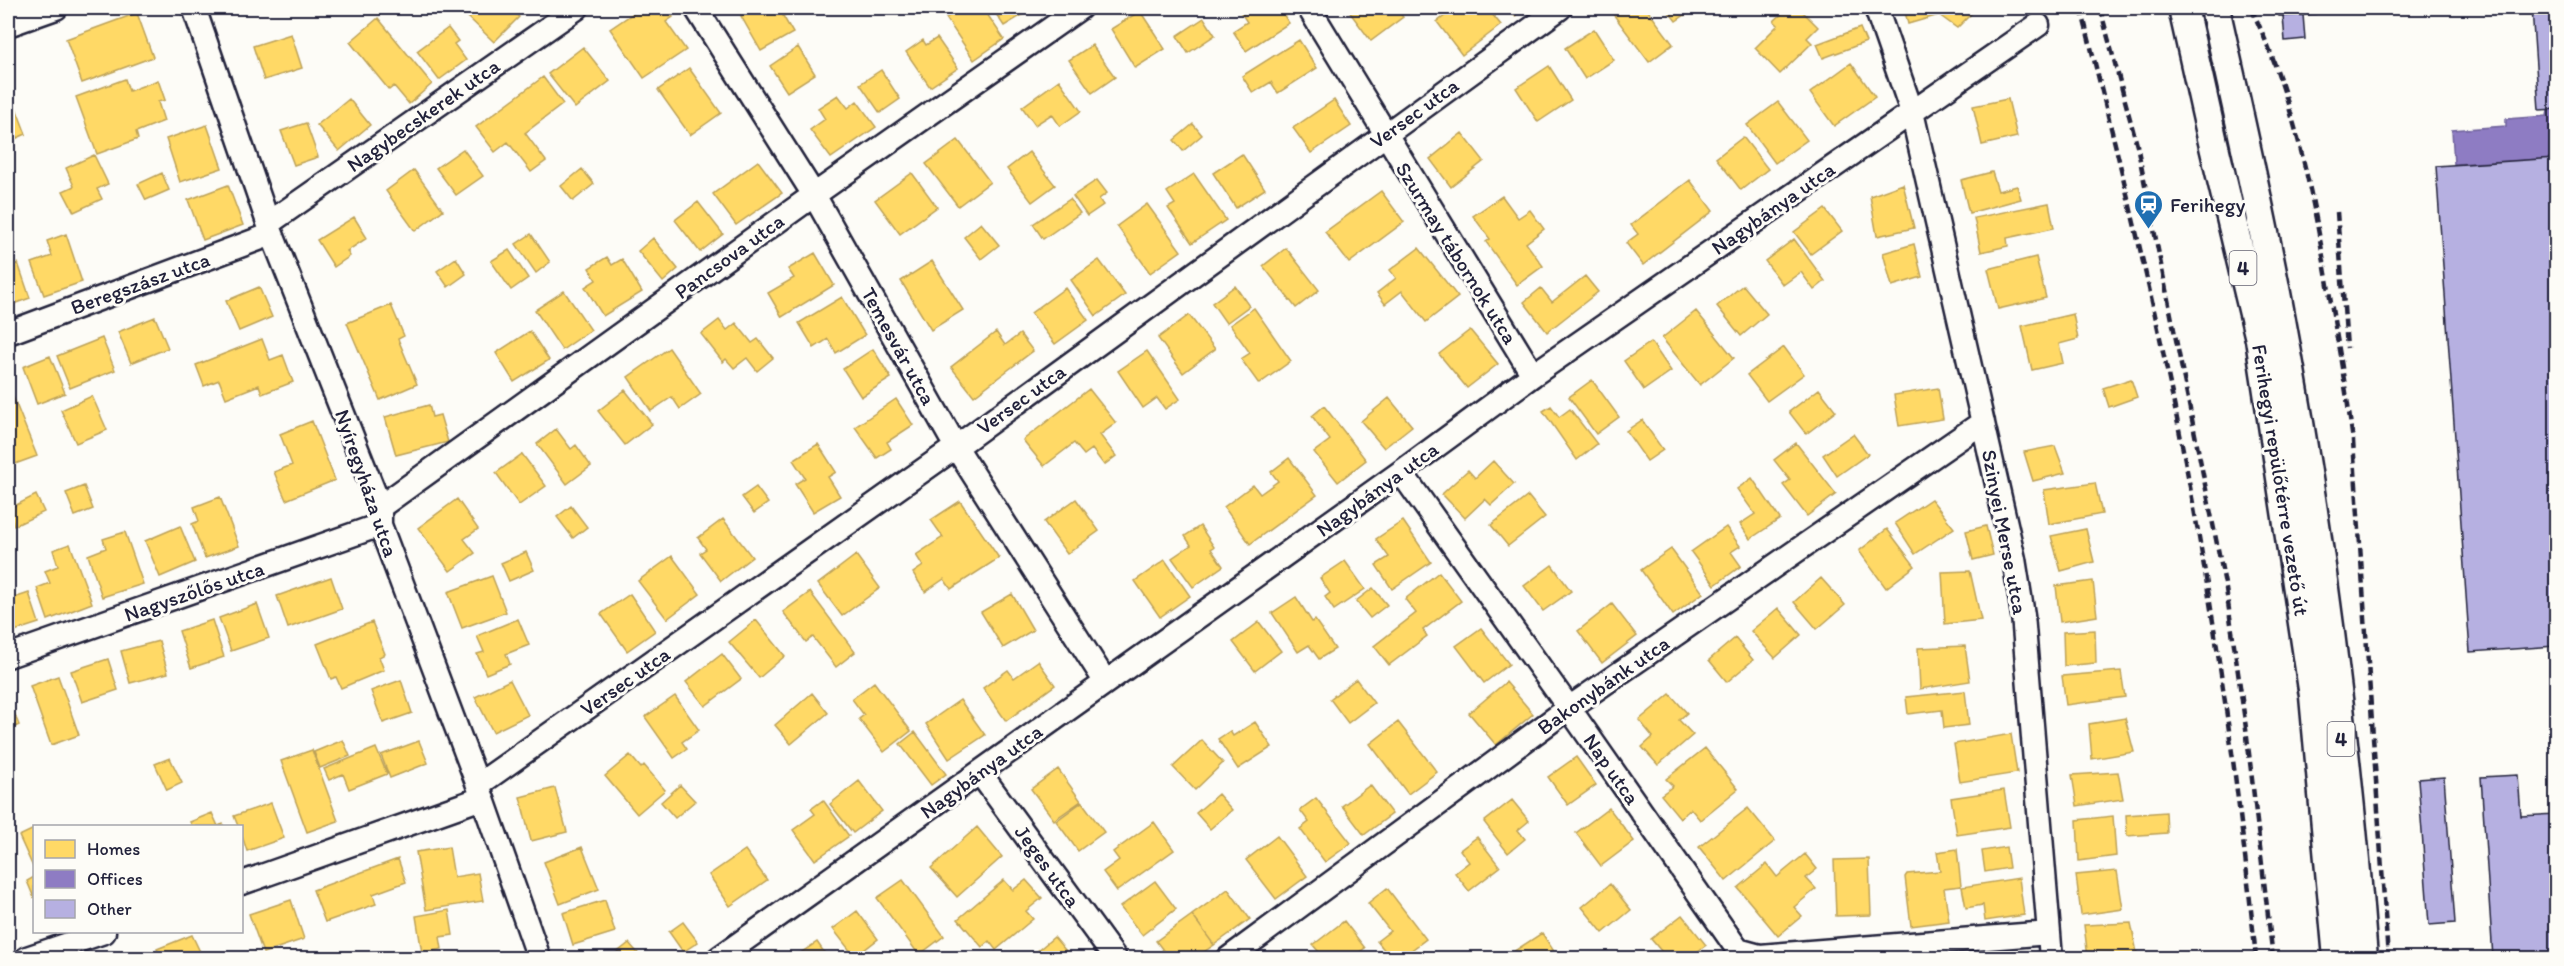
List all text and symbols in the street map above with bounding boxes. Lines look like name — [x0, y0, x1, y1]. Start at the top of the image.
street label: Nagybecskerek utca — [342, 53, 504, 177]
street label: Versec utca — [1365, 72, 1463, 154]
street label: Nagybánya utca — [1706, 156, 1840, 260]
street label: Szurmay tábornok utca — [1391, 157, 1523, 349]
station icon: Ferihegy — [2133, 188, 2165, 230]
place label: Ferihegy — [2170, 192, 2245, 217]
street label: Pancsova utca — [670, 208, 788, 304]
street label: Beregszász utca — [67, 246, 213, 320]
road number: 4 — [2230, 251, 2256, 285]
street label: Temesvár utca — [856, 283, 942, 409]
street label: Ferihegyi repülőtérre vezető út — [2247, 342, 2315, 618]
street label: Versec utca — [972, 358, 1070, 440]
street label: Nyíregyháza utca — [330, 406, 404, 560]
street label: Nagybánya utca — [1311, 436, 1443, 542]
street label: Szinyei Merse utca — [1977, 447, 2033, 617]
street label: Nagyszőlős utca — [121, 555, 267, 627]
street label: Bakonybánk utca — [1532, 630, 1674, 740]
street label: Versec utca — [575, 641, 675, 721]
street label: Nagybánya utca — [915, 718, 1047, 824]
road number: 4 — [2328, 722, 2354, 756]
street label: Nap utca — [1579, 729, 1646, 809]
street label: Jeges utca — [1010, 820, 1086, 912]
legend — [33, 825, 243, 933]
text: Homes — [87, 838, 140, 860]
text: Offices — [87, 868, 143, 890]
text: Other — [87, 898, 133, 920]

